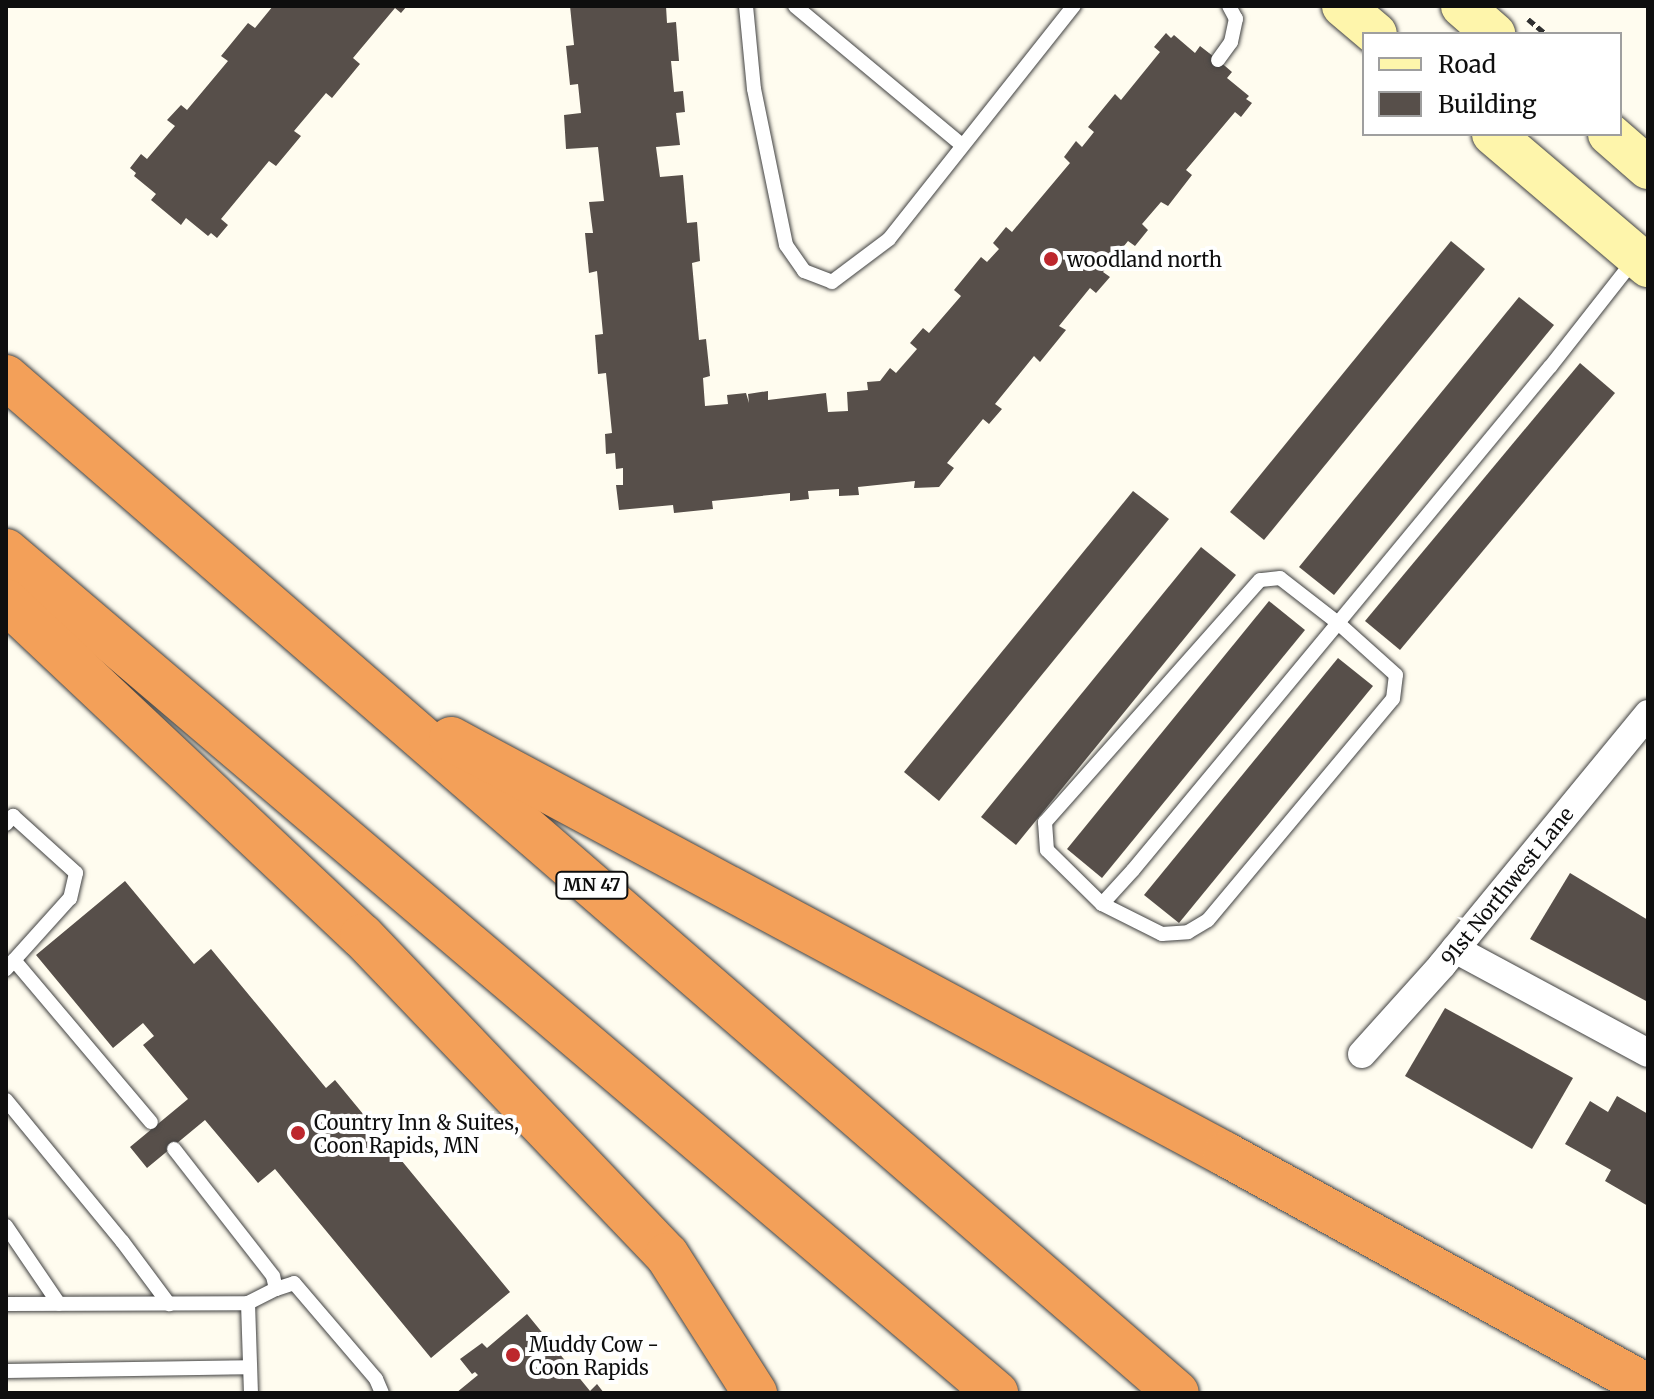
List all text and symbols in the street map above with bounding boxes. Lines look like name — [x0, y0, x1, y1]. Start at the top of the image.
legend — [1362, 32, 1622, 136]
text: Road — [1438, 49, 1496, 80]
text: Building — [1438, 89, 1537, 120]
place label: woodland north — [1067, 247, 1222, 271]
marker: woodland north — [1042, 250, 1060, 268]
street label: 91st Northwest Lane — [1436, 802, 1578, 970]
road number: MN 47 — [554, 871, 630, 899]
place label: Country Inn & Suites, Coon Rapids, MN — [314, 1110, 519, 1157]
marker: Country Inn & Suites, Coon Rapids, MN — [289, 1124, 307, 1142]
place label: Muddy Cow - Coon Rapids — [529, 1332, 659, 1379]
marker: Muddy Cow - Coon Rapids — [504, 1346, 522, 1364]

